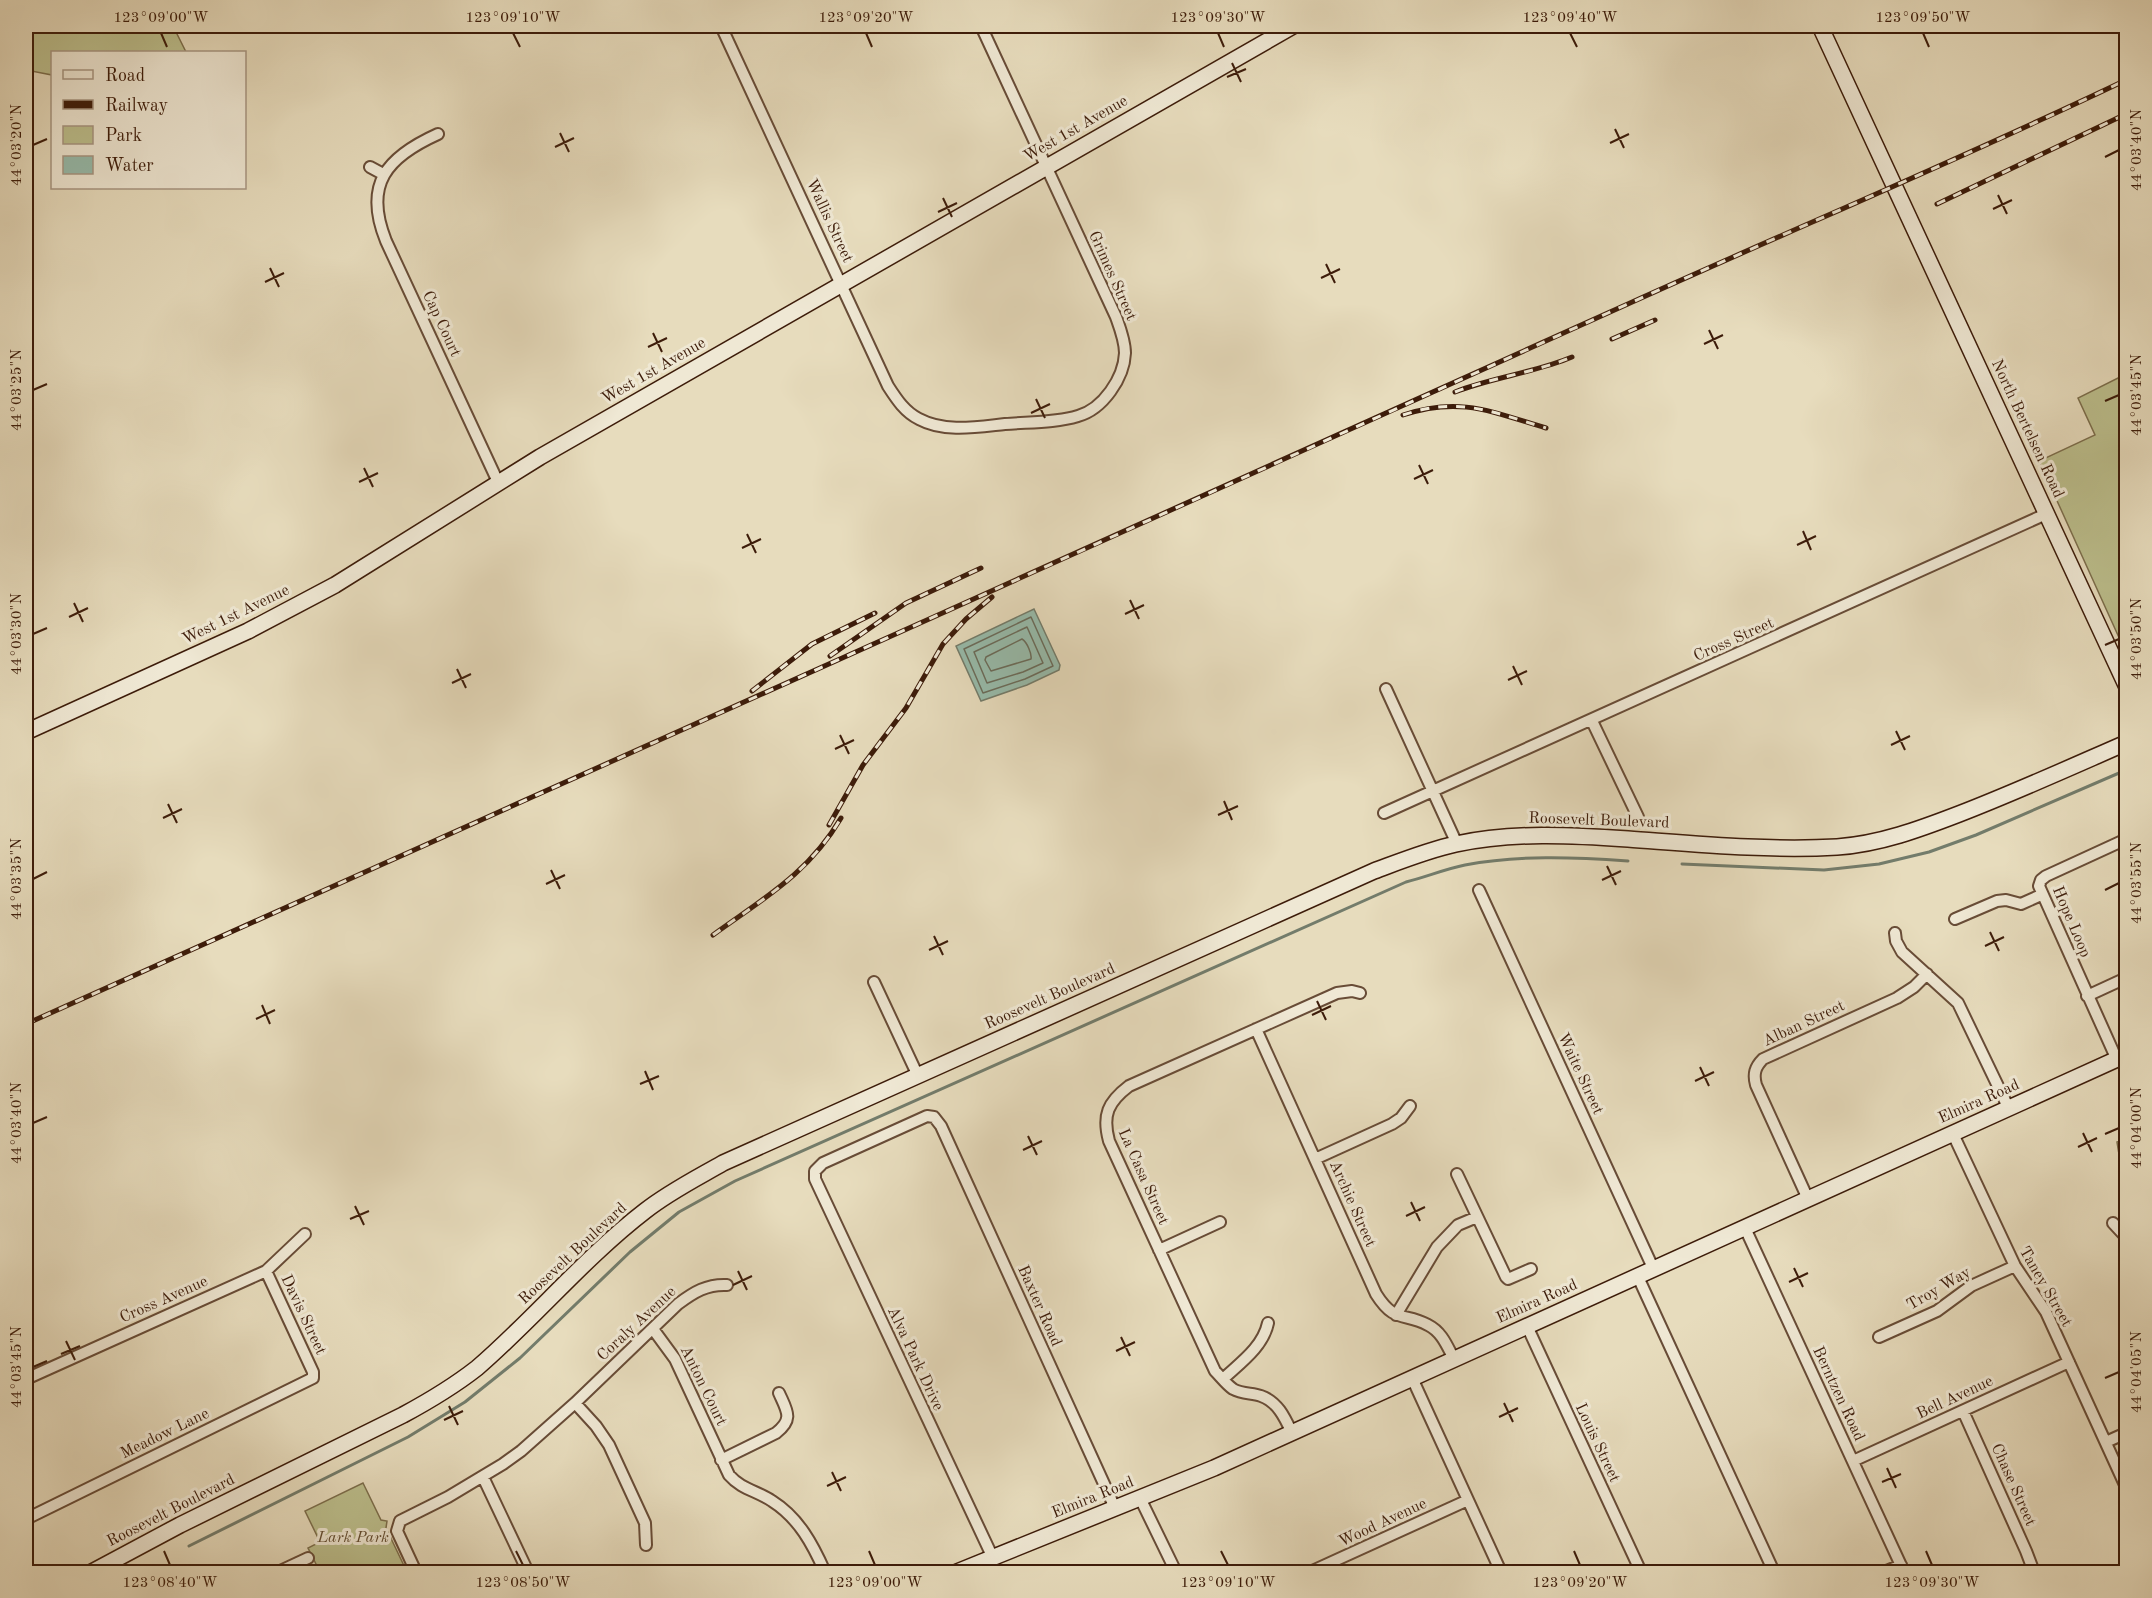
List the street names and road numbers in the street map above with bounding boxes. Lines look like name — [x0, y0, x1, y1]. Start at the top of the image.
street label: West 1st Avenue — [1021, 93, 1131, 165]
street label: Wallis Street — [803, 177, 856, 266]
street label: Grimes Street — [1085, 229, 1139, 324]
street label: Cap Court — [419, 289, 463, 360]
street label: West 1st Avenue — [599, 335, 709, 407]
street label: North Bertelsen Road — [1988, 357, 2066, 501]
street label: West 1st Avenue — [180, 582, 292, 648]
street label: Cross Street — [1691, 615, 1777, 665]
street label: Roosevelt Boulevard — [1528, 811, 1670, 831]
street label: Hope Loop — [2049, 884, 2093, 960]
street label: Roosevelt Boulevard — [982, 961, 1118, 1033]
street label: Alban Street — [1761, 998, 1848, 1050]
street label: Waite Street — [1554, 1031, 1606, 1118]
street label: Elmira Road — [1936, 1077, 2022, 1127]
street label: La Casa Street — [1115, 1126, 1172, 1228]
street label: Archie Street — [1326, 1158, 1378, 1250]
street label: Roosevelt Boulevard — [516, 1200, 630, 1308]
street label: Taney Street — [2016, 1244, 2075, 1330]
street label: Baxter Road — [1014, 1263, 1064, 1349]
street label: Troy Way — [1904, 1264, 1974, 1314]
street label: Davis Street — [277, 1272, 329, 1358]
street label: Cross Avenue — [118, 1273, 210, 1327]
street label: Elmira Road — [1494, 1277, 1580, 1327]
street label: Coraly Avenue — [595, 1284, 679, 1364]
street label: Alva Park Drive — [884, 1305, 946, 1413]
street label: Anton Court — [677, 1343, 729, 1429]
street label: Berntzen Road — [1809, 1344, 1867, 1444]
street label: Bell Avenue — [1914, 1373, 1996, 1423]
street label: Louis Street — [1572, 1401, 1622, 1485]
street label: Meadow Lane — [118, 1406, 212, 1462]
street label: Chase Street — [1988, 1441, 2038, 1529]
street label: Roosevelt Boulevard — [105, 1472, 237, 1550]
street label: Elmira Road — [1050, 1474, 1136, 1522]
street label: Wood Avenue — [1337, 1496, 1429, 1550]

